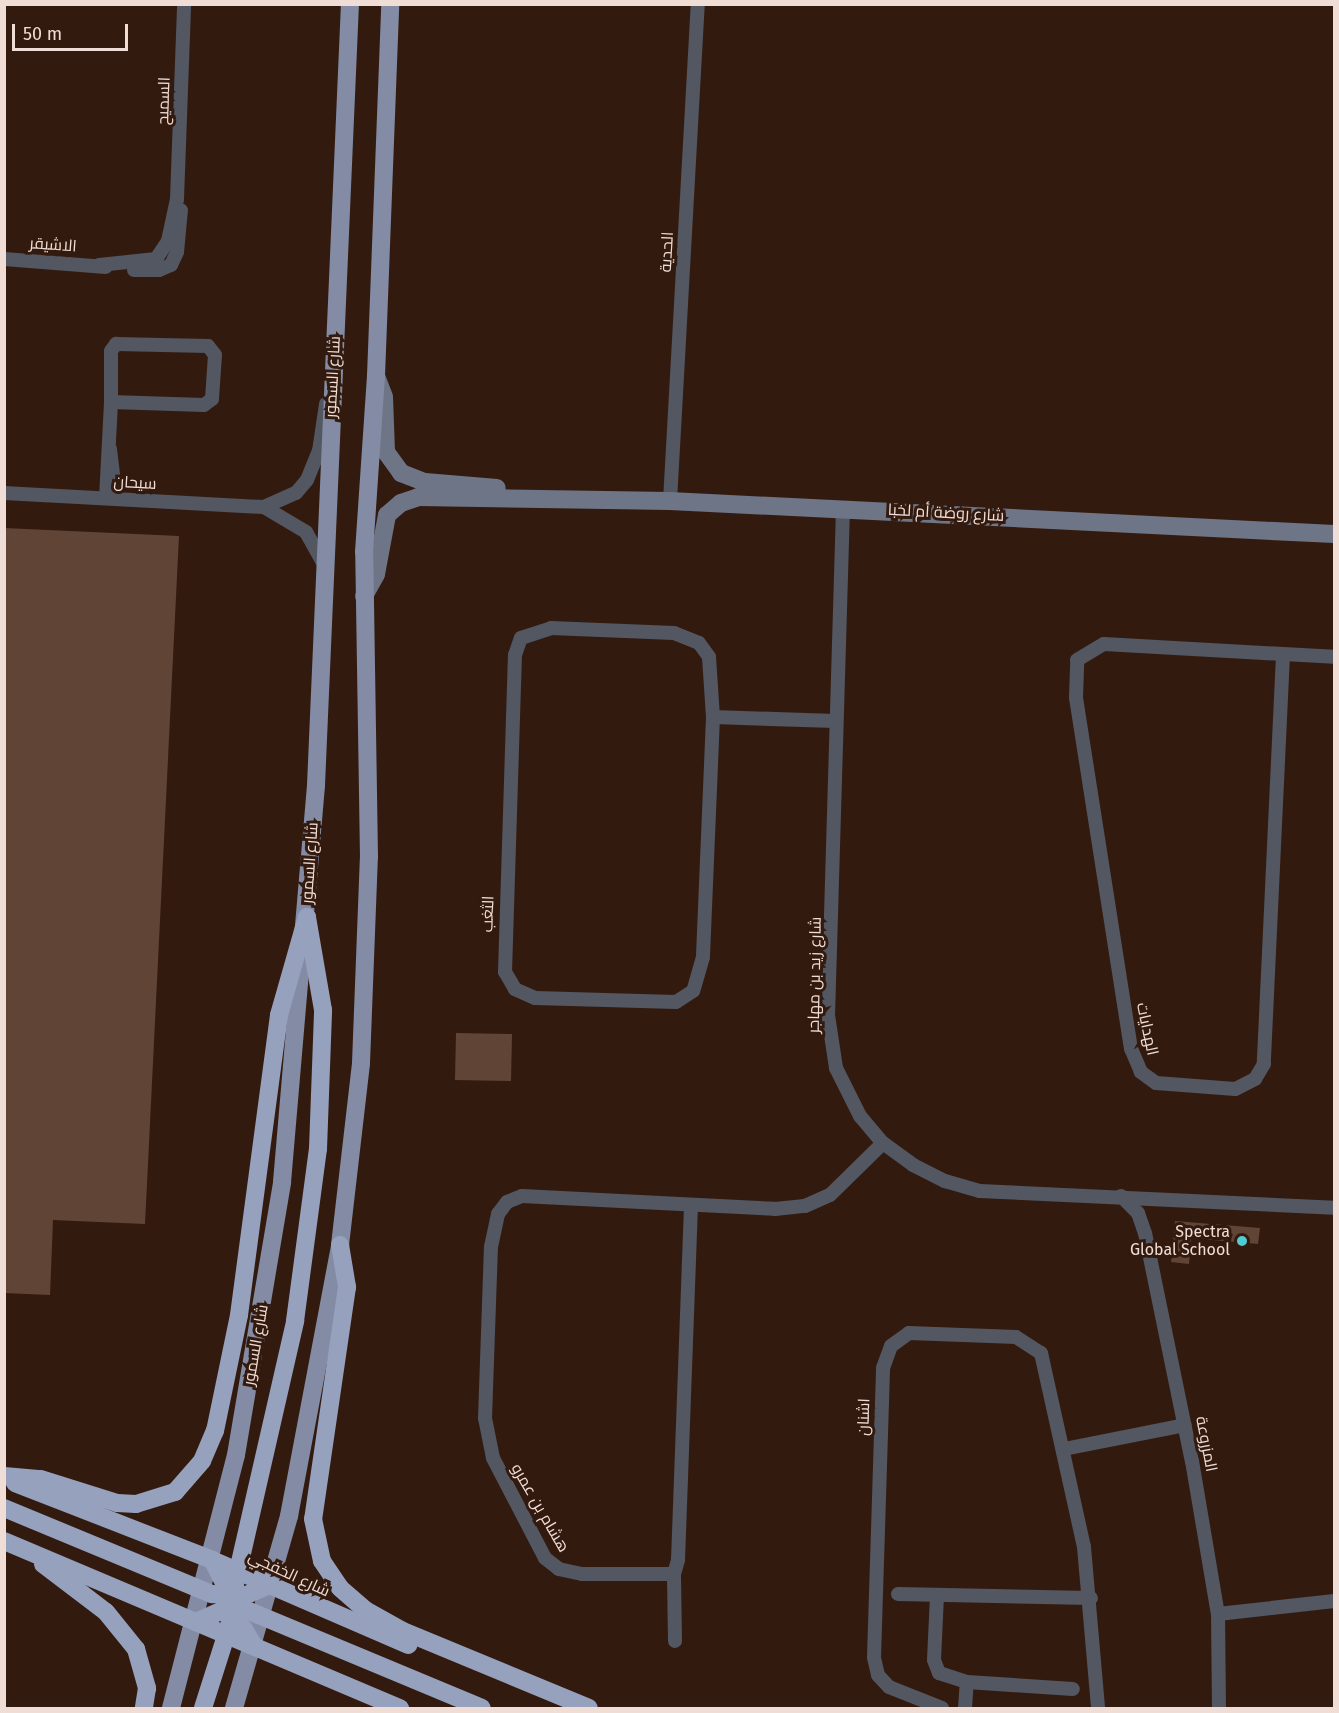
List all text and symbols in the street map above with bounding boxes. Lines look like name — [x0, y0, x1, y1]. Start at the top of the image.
scale bar — [15, 12, 130, 50]
text: 50 m — [23, 23, 62, 45]
street label: السميح — [154, 77, 174, 125]
street label: الحدية — [656, 231, 678, 273]
street label: الاشيقر — [29, 234, 77, 256]
street label: شارع السمور — [321, 336, 345, 418]
street label: سيحان — [113, 472, 157, 494]
street label: شارع روضة أم لخبا — [887, 500, 1005, 526]
street label: شارع السمور — [298, 821, 322, 905]
street label: الثغب — [478, 895, 498, 933]
street label: شارع زيد بن مهاجر — [804, 916, 826, 1034]
street label: الهدايات — [1132, 1001, 1162, 1057]
place label: Spectra Global School — [1130, 1222, 1230, 1260]
marker: Spectra Global School — [1235, 1234, 1249, 1248]
street label: شارع السمور — [239, 1303, 273, 1387]
street label: اشنان — [854, 1398, 874, 1436]
street label: المزروعة — [1191, 1415, 1221, 1473]
street label: هشام بن عمرو — [507, 1460, 573, 1556]
street label: شارع الخفجي — [245, 1547, 333, 1601]

